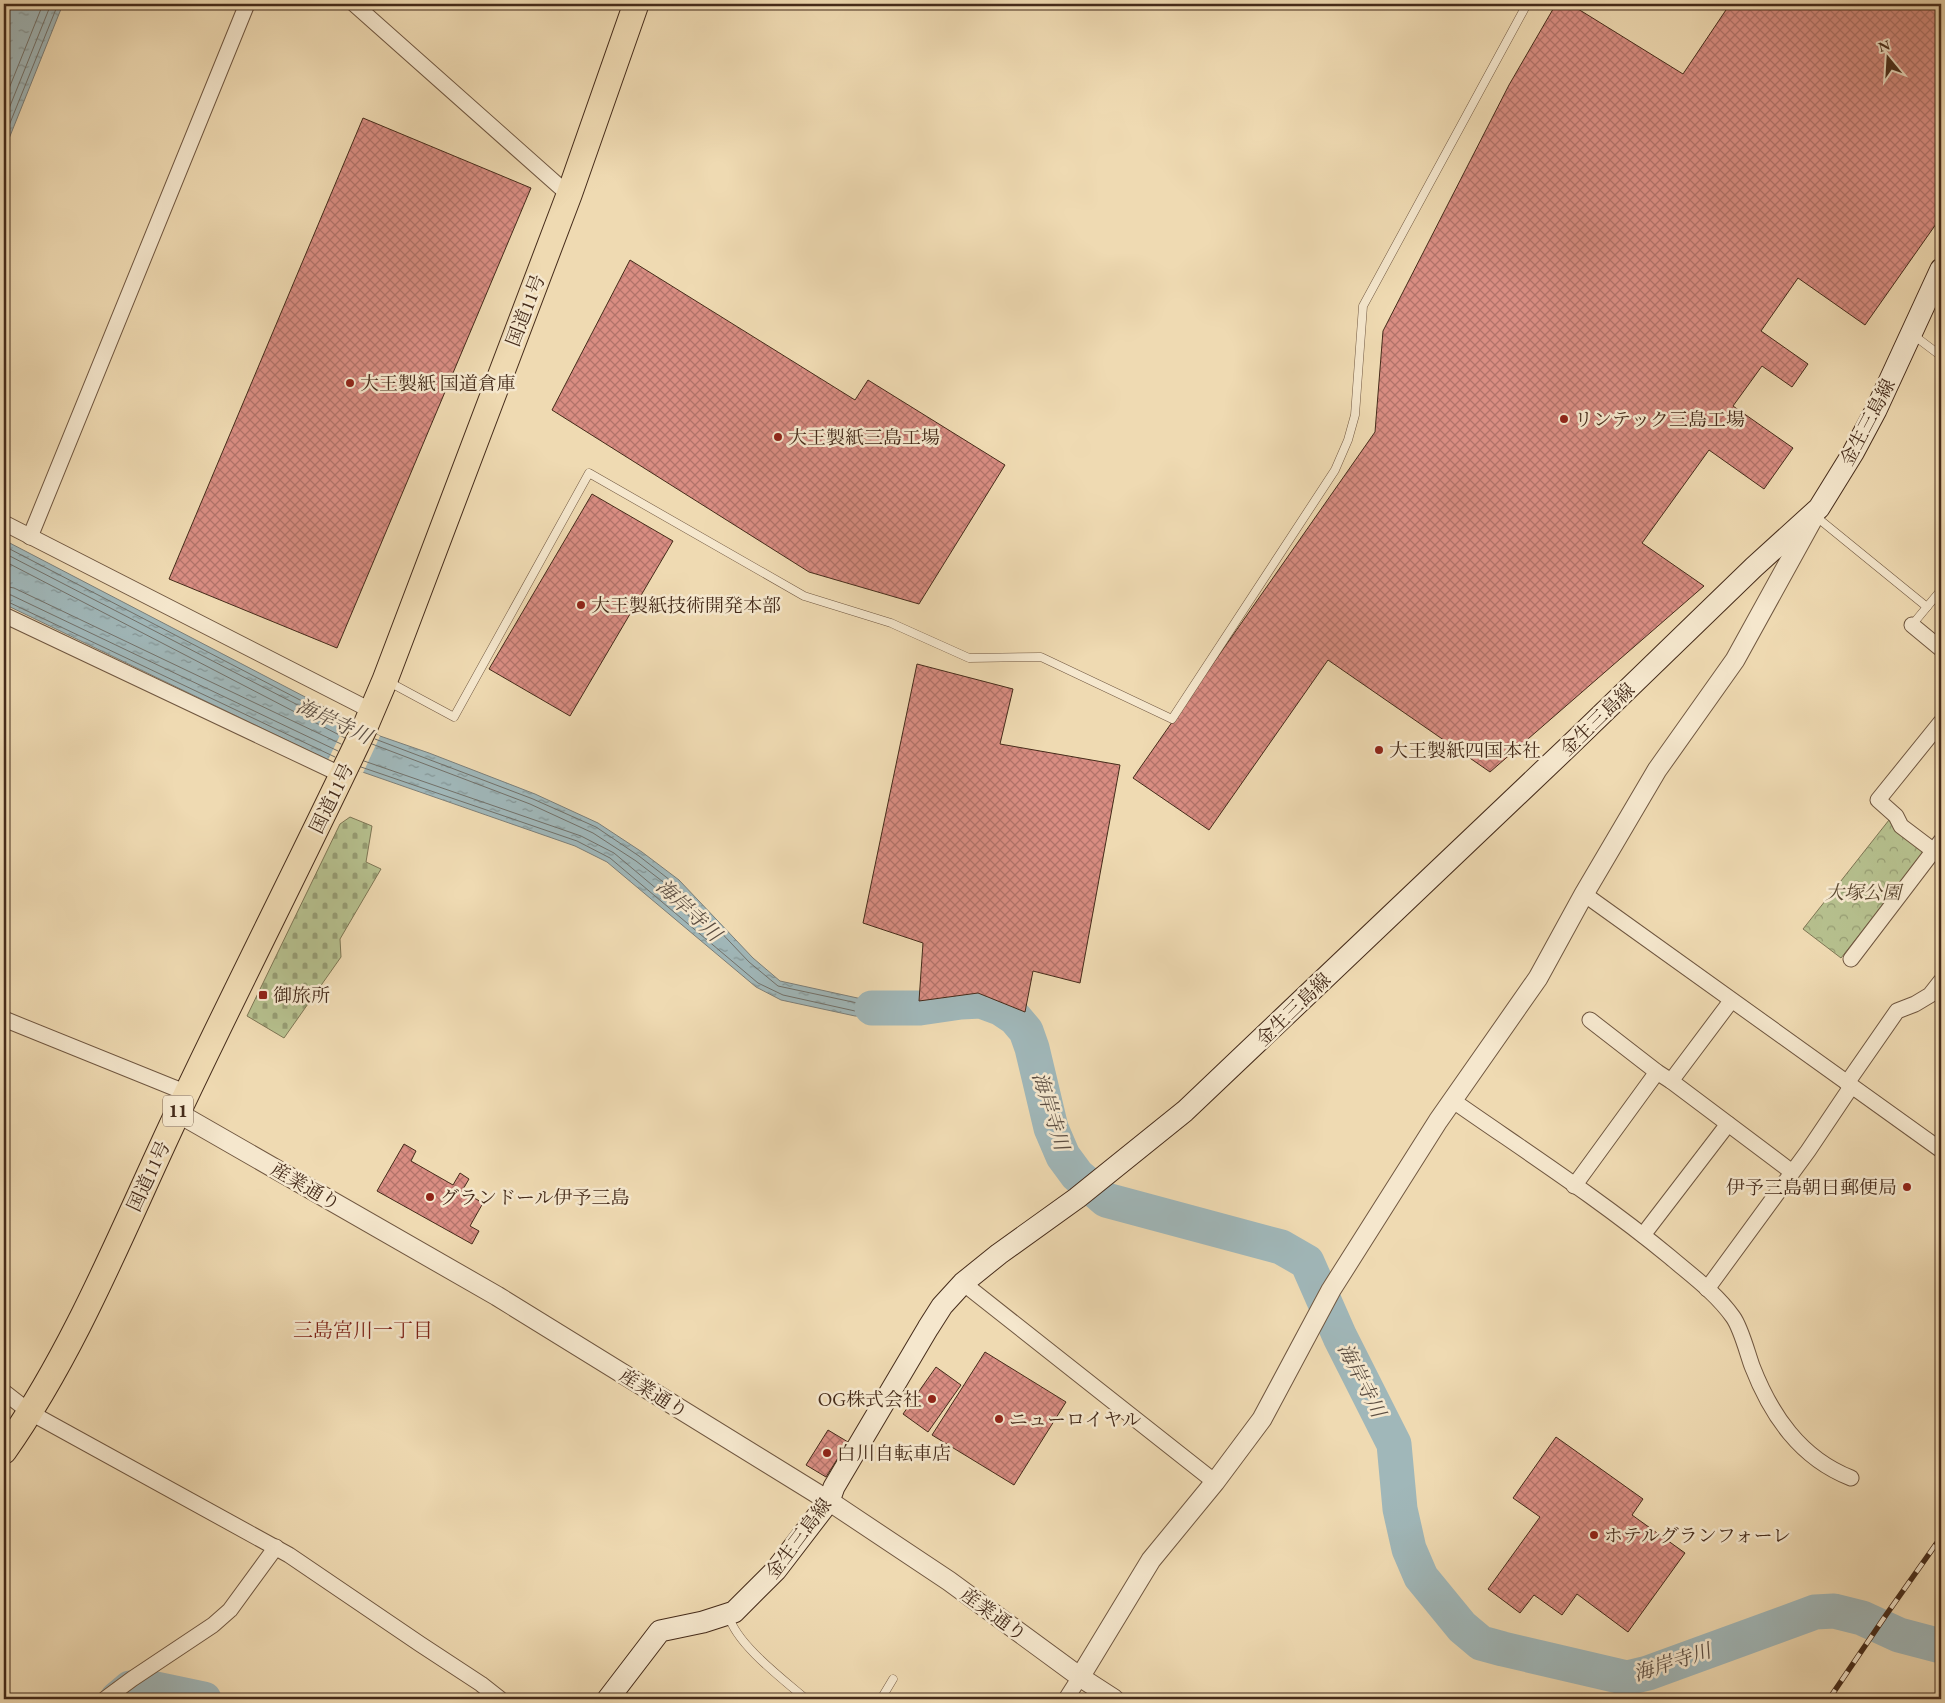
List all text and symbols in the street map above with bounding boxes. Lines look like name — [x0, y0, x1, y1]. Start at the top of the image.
north arrow — [1862, 32, 1912, 82]
text: N — [1876, 35, 1893, 56]
street label: 国道11号 — [500, 271, 551, 350]
place label: 大王製紙 国道倉庫 — [360, 371, 516, 396]
street label: 金生三島線 — [1834, 374, 1901, 470]
marker: 大王製紙 国道倉庫 — [344, 377, 356, 389]
place label: リンテック三島工場 — [1574, 407, 1745, 432]
marker: リンテック三島工場 — [1558, 413, 1570, 425]
place label: 大王製紙三島工場 — [788, 425, 940, 450]
marker: 大王製紙三島工場 — [772, 431, 784, 443]
place label: 大王製紙技術開発本部 — [591, 593, 781, 618]
marker: 大王製紙技術開発本部 — [575, 599, 587, 611]
street label: 金生三島線 — [1554, 677, 1640, 761]
water label: 海岸寺川 — [292, 692, 378, 751]
place label: 大王製紙四国本社 — [1389, 738, 1541, 763]
marker: 大王製紙四国本社 — [1373, 744, 1385, 756]
street label: 国道11号 — [304, 759, 359, 838]
water label: 海岸寺川 — [651, 873, 729, 948]
park label: 大塚公園 — [1825, 880, 1904, 905]
street label: 金生三島線 — [1250, 967, 1336, 1051]
place label: 御旅所 — [273, 983, 330, 1008]
marker: 御旅所 — [257, 989, 269, 1001]
water label: 海岸寺川 — [1027, 1069, 1076, 1155]
road number: 11 — [163, 1096, 193, 1126]
street label: 国道11号 — [121, 1137, 176, 1216]
street label: 産業通り — [267, 1157, 345, 1216]
place label: 伊予三島朝日郵便局 — [1726, 1175, 1897, 1200]
marker: 伊予三島朝日郵便局 — [1901, 1181, 1913, 1193]
place label: グランドール伊予三島 — [440, 1185, 630, 1210]
marker: グランドール伊予三島 — [424, 1191, 436, 1203]
district label: 三島宮川一丁目 — [293, 1317, 433, 1343]
water label: 海岸寺川 — [1332, 1338, 1393, 1423]
street label: 産業通り — [615, 1363, 693, 1424]
place label: OG株式会社 — [818, 1387, 922, 1412]
marker: OG株式会社 — [926, 1393, 938, 1405]
place label: ニューロイヤル — [1009, 1407, 1141, 1432]
marker: ニューロイヤル — [993, 1413, 1005, 1425]
place label: 白川自転車店 — [837, 1441, 951, 1466]
marker: 白川自転車店 — [821, 1447, 833, 1459]
street label: 金生三島線 — [760, 1493, 837, 1584]
place label: ホテルグランフォーレ — [1604, 1523, 1791, 1548]
marker: ホテルグランフォーレ — [1588, 1529, 1600, 1541]
street label: 産業通り — [956, 1582, 1032, 1647]
water label: 海岸寺川 — [1630, 1637, 1716, 1687]

